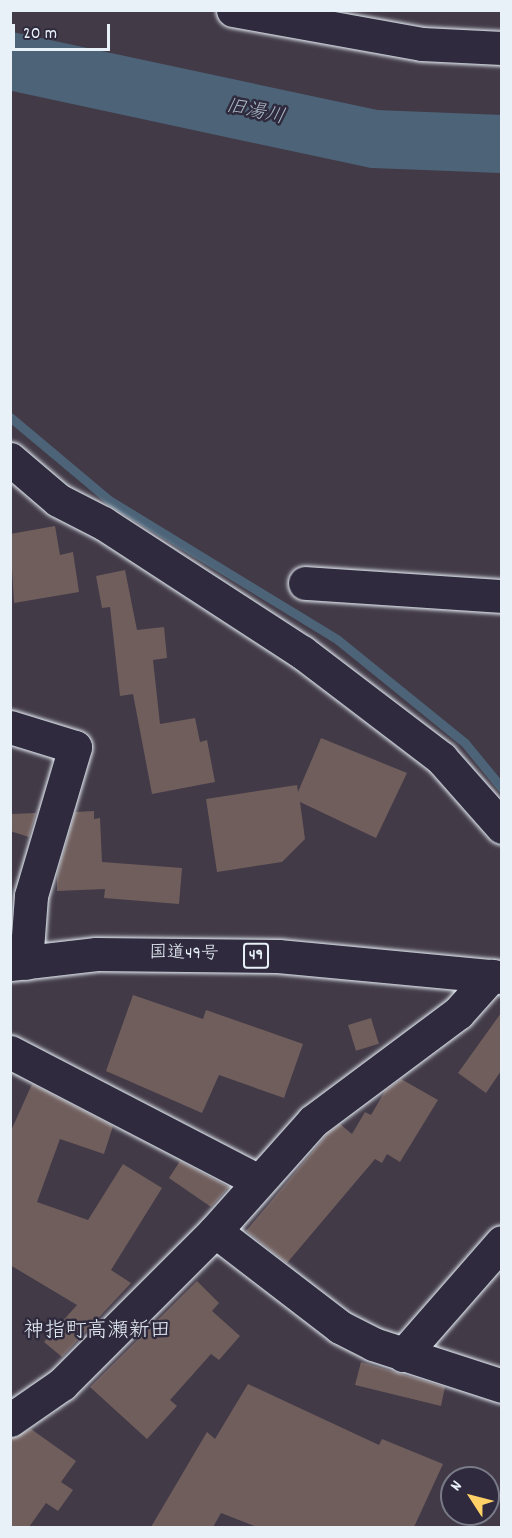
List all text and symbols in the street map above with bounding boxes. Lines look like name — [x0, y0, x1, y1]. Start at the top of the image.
scale bar — [15, 12, 112, 50]
text: 20 m — [23, 22, 57, 47]
water label: 旧湯川 — [223, 95, 287, 131]
road number: 49 — [242, 943, 270, 969]
street label: 国道49号 — [149, 944, 219, 966]
district label: 神指町高瀬新田 — [24, 1319, 170, 1345]
north arrow — [440, 1466, 500, 1526]
text: N — [445, 1476, 468, 1496]

